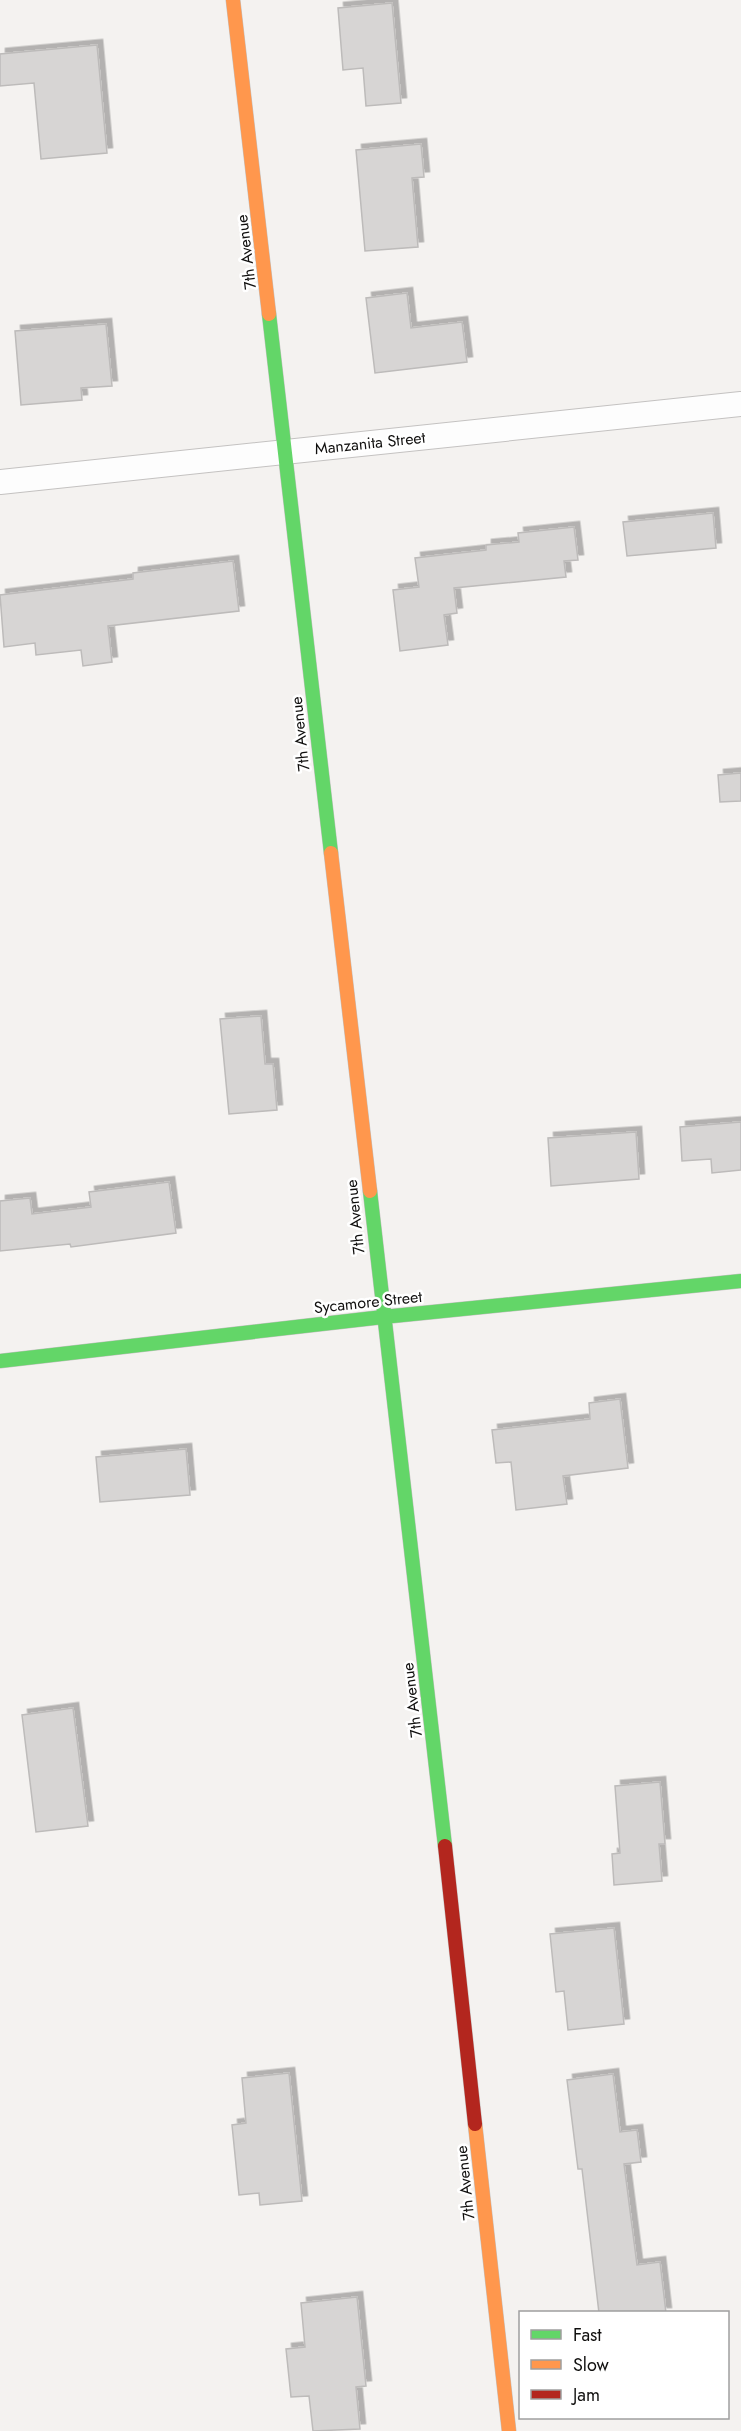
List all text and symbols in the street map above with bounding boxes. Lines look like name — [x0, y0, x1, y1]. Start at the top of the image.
street label: 7th Avenue — [230, 213, 262, 291]
street label: Manzanita Street — [314, 426, 427, 460]
street label: 7th Avenue — [285, 695, 315, 773]
street label: 7th Avenue — [340, 1178, 370, 1256]
street label: Sycamore Street — [313, 1285, 423, 1319]
street label: 7th Avenue — [396, 1661, 428, 1739]
street label: 7th Avenue — [450, 2144, 480, 2222]
legend — [519, 2311, 729, 2419]
text: Fast — [573, 2322, 602, 2348]
text: Slow — [573, 2352, 610, 2378]
text: Jam — [571, 2382, 600, 2408]

